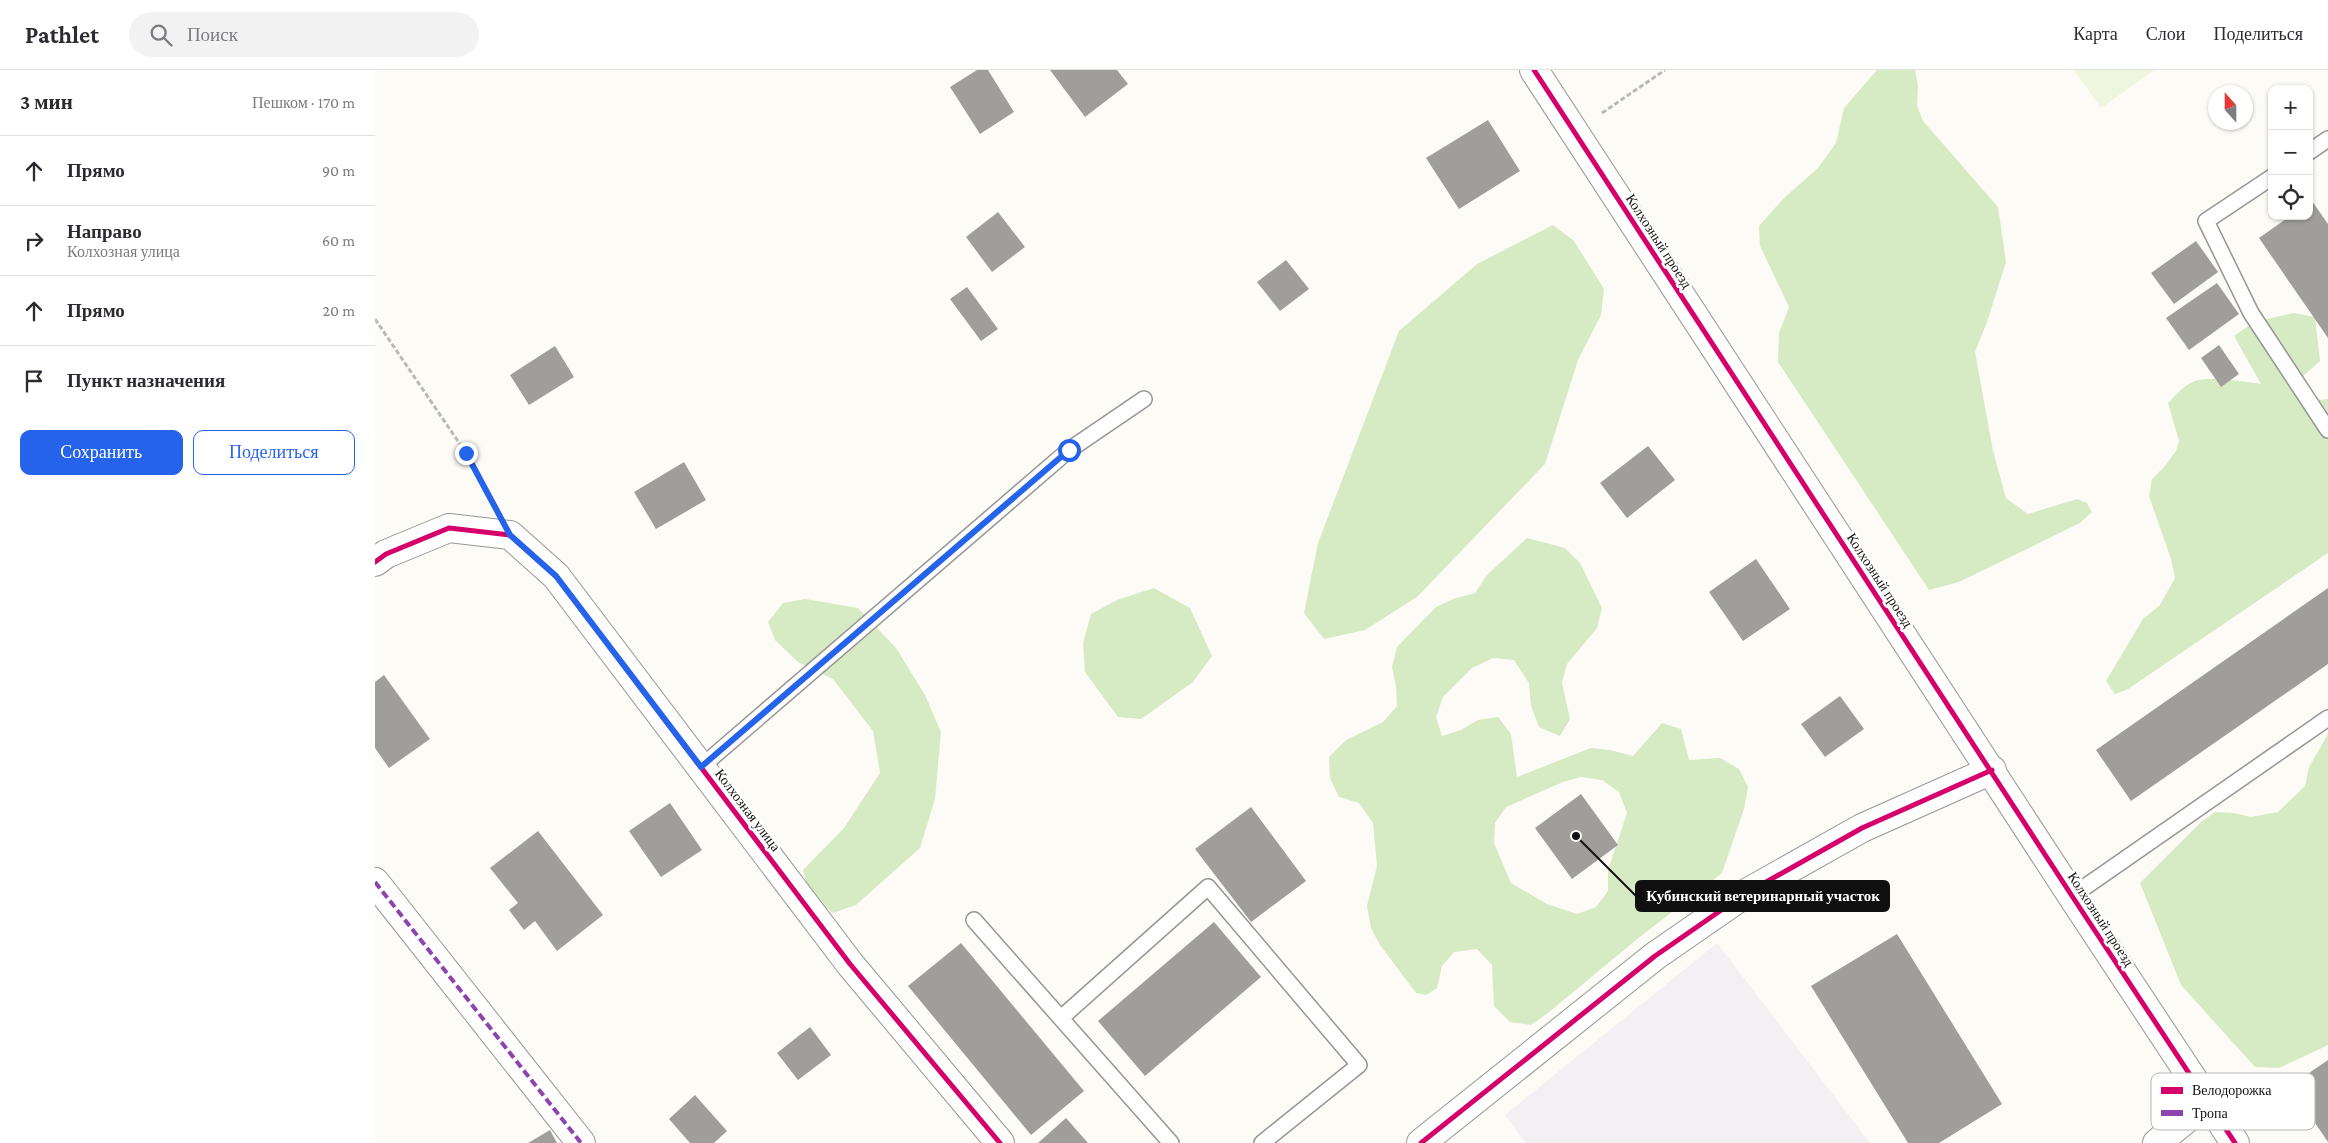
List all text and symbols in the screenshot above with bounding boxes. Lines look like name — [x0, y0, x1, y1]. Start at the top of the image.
search box — [129, 12, 479, 57]
text: Pathlet — [25, 21, 99, 48]
icon: search — [147, 21, 175, 49]
text: Поиск — [187, 24, 238, 45]
text: Карта — [2073, 24, 2118, 44]
text: Слои — [2146, 24, 2185, 44]
text: Поделиться — [2213, 24, 2303, 44]
north arrow — [2208, 85, 2253, 130]
map controls — [2268, 85, 2313, 220]
button: + — [2268, 85, 2313, 130]
text: 3 мин — [20, 90, 73, 114]
text: Пешком · 170 m — [252, 94, 355, 111]
button: − — [2268, 130, 2313, 175]
icon: ahead — [20, 157, 48, 185]
text: Прямо — [67, 160, 125, 181]
text: 90 m — [322, 162, 355, 179]
button: locate — [2268, 175, 2313, 220]
street label: Колхозный проезд — [1623, 191, 1695, 291]
text: Направо — [67, 221, 142, 242]
icon: right — [20, 227, 48, 255]
text: 60 m — [322, 232, 355, 249]
text: Колхозная улица — [67, 243, 180, 260]
icon: ahead — [20, 297, 48, 325]
text: Прямо — [67, 300, 125, 321]
text: 20 m — [322, 302, 355, 319]
icon: arrive — [20, 367, 48, 395]
text: Пункт назначения — [67, 370, 225, 391]
button: Сохранить — [20, 430, 183, 475]
button: Поделиться — [193, 430, 355, 475]
route start — [1058, 439, 1081, 462]
route end — [455, 442, 478, 465]
street label: Колхозный проезд — [1844, 530, 1916, 630]
street label: Колхозная улица — [712, 766, 785, 855]
street label: Колхозный проезд — [2065, 869, 2137, 969]
callout: Кубинский ветеринарный участок — [1636, 881, 1889, 911]
text: Кубинский ветеринарный участок — [1646, 888, 1880, 904]
legend — [2151, 1073, 2315, 1130]
text: Велодорожка — [2192, 1082, 2272, 1098]
text: Тропа — [2192, 1105, 2229, 1121]

